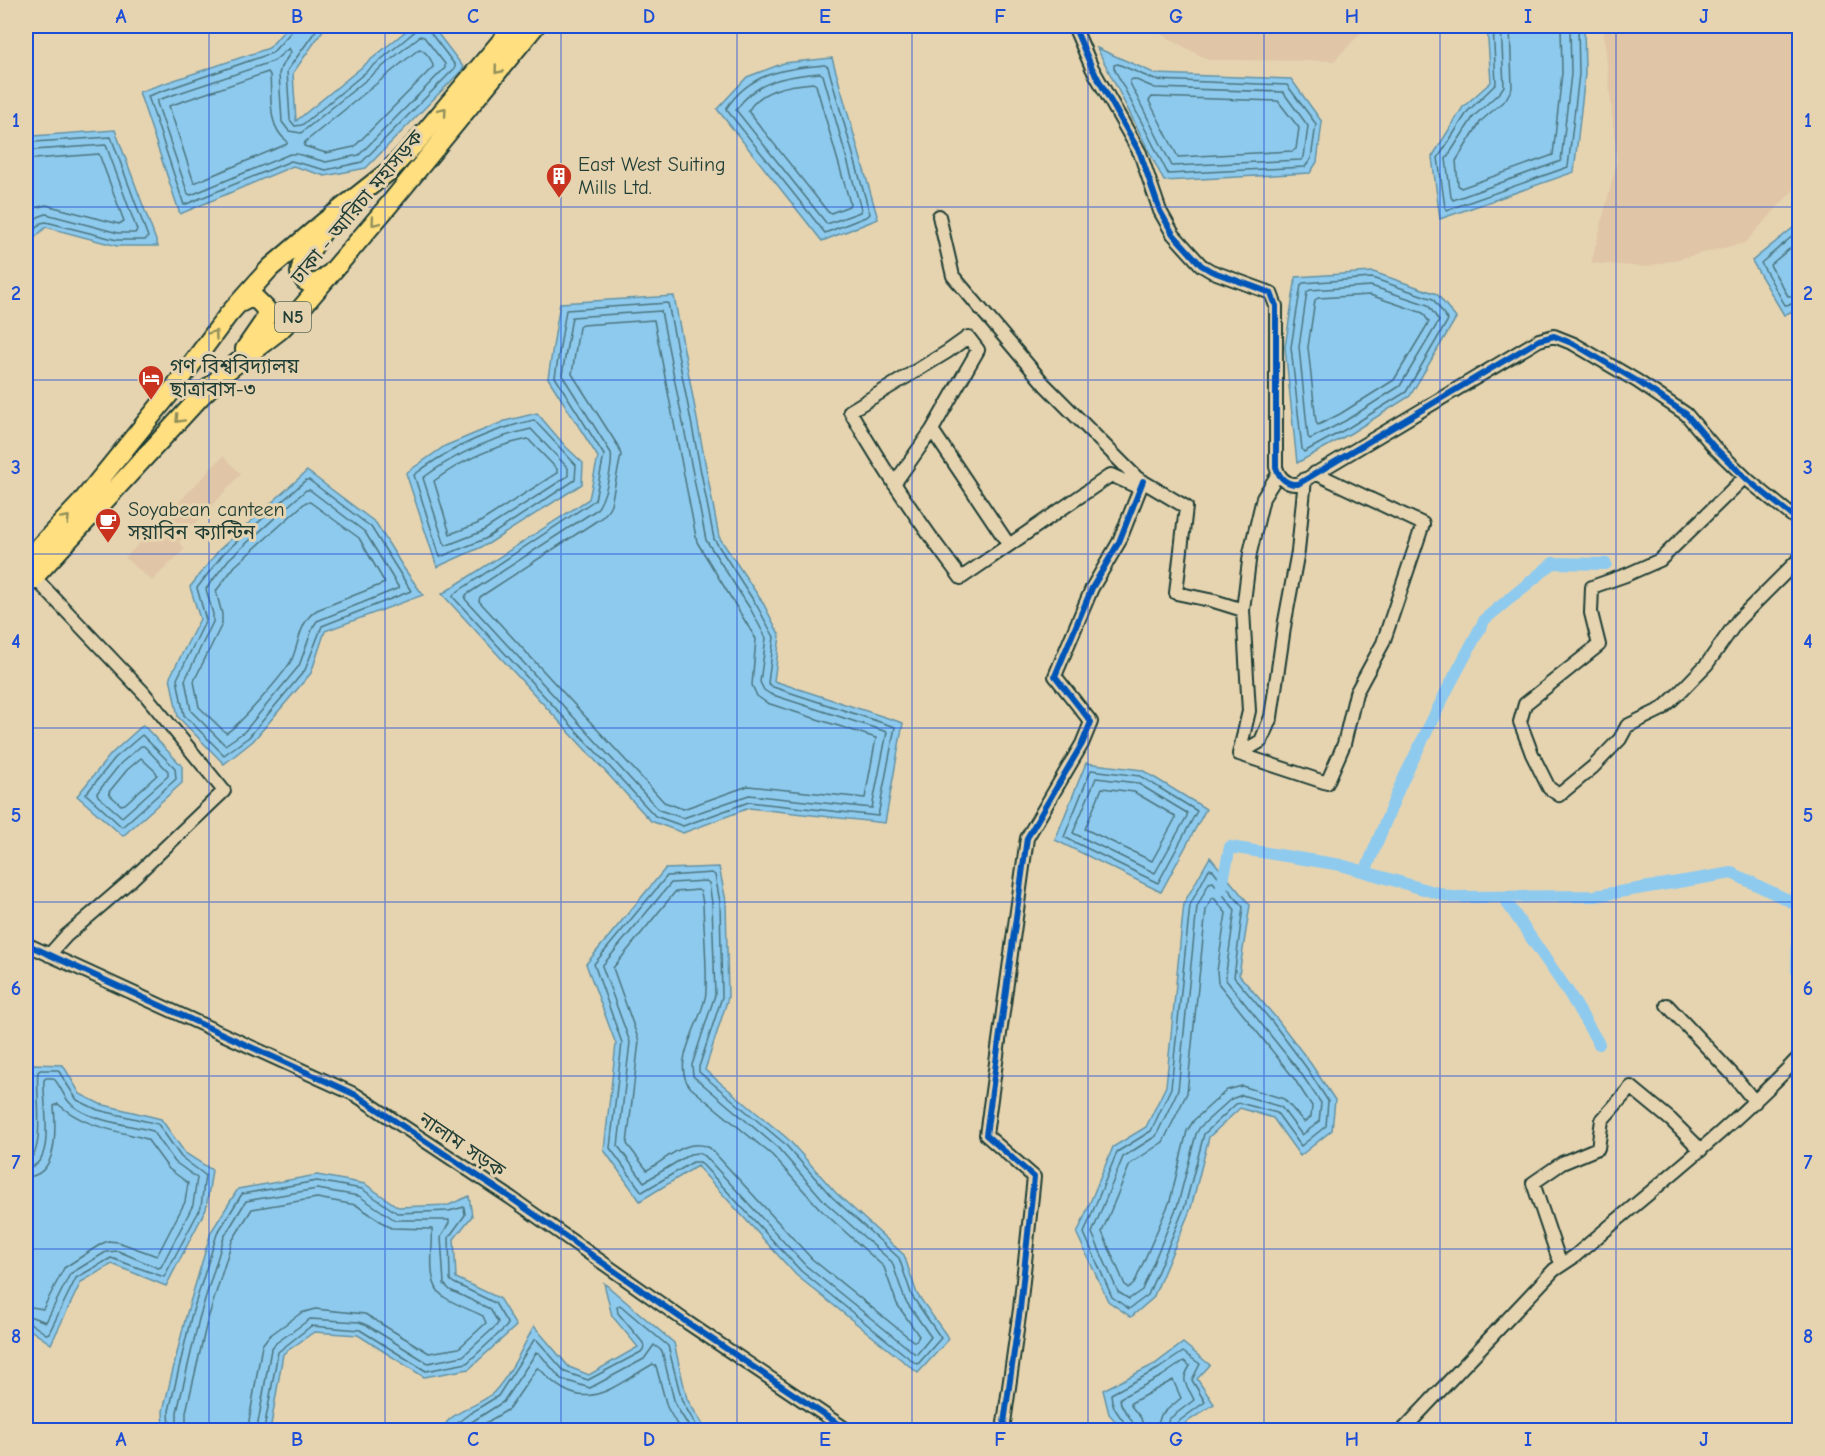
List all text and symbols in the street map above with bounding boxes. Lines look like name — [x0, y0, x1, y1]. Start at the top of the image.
text: A — [115, 5, 127, 28]
text: B — [291, 5, 303, 28]
text: C — [467, 5, 479, 28]
text: D — [643, 5, 655, 28]
text: E — [819, 5, 831, 28]
text: F — [994, 5, 1006, 28]
text: G — [1169, 5, 1183, 28]
text: H — [1345, 5, 1359, 28]
text: I — [1524, 5, 1532, 28]
text: J — [1699, 5, 1709, 28]
one-way arrow — [494, 64, 505, 75]
one-way arrow — [436, 107, 447, 118]
text: 1 — [12, 109, 20, 132]
text: 1 — [1804, 109, 1812, 132]
street label: ঢাকা - আরিচা মহাসড়ক — [285, 124, 429, 289]
place label: East West Suiting Mills Ltd. — [578, 153, 726, 199]
building icon: East West Suiting Mills Ltd. — [544, 161, 574, 199]
one-way arrow — [371, 215, 382, 226]
text: 2 — [11, 282, 21, 305]
text: 2 — [1803, 282, 1813, 305]
road number: N5 — [275, 302, 311, 332]
one-way arrow — [207, 330, 218, 341]
place label: গণ বিশ্ববিদ্যালয় ছাত্রাবাস-৩ — [169, 354, 299, 401]
hotel icon: গণ বিশ্ববিদ্যালয় ছাত্রাবাস-৩ — [136, 363, 166, 401]
one-way arrow — [175, 413, 186, 423]
text: 3 — [11, 456, 21, 479]
text: 3 — [1803, 456, 1813, 479]
place label: Soyabean canteen সয়াবিন ক্যান্টিন — [127, 498, 285, 544]
cafe icon: Soyabean canteen সয়াবিন ক্যান্টিন — [93, 506, 123, 544]
one-way arrow — [58, 515, 69, 526]
text: 4 — [11, 630, 21, 653]
text: 4 — [1803, 630, 1813, 653]
text: 5 — [11, 804, 21, 827]
text: 5 — [1803, 804, 1813, 827]
text: 6 — [11, 977, 21, 1000]
text: 6 — [1803, 977, 1813, 1000]
street label: নালাম সড়ক — [414, 1107, 510, 1183]
text: 7 — [12, 1151, 21, 1174]
text: 7 — [1804, 1151, 1813, 1174]
text: 8 — [11, 1325, 21, 1348]
text: 8 — [1803, 1325, 1813, 1348]
text: A — [115, 1428, 127, 1451]
text: B — [291, 1428, 303, 1451]
text: C — [467, 1428, 479, 1451]
text: D — [643, 1428, 655, 1451]
text: E — [819, 1428, 831, 1451]
text: F — [994, 1428, 1006, 1451]
text: G — [1169, 1428, 1183, 1451]
text: H — [1345, 1428, 1359, 1451]
text: I — [1524, 1428, 1532, 1451]
text: J — [1699, 1428, 1709, 1451]

